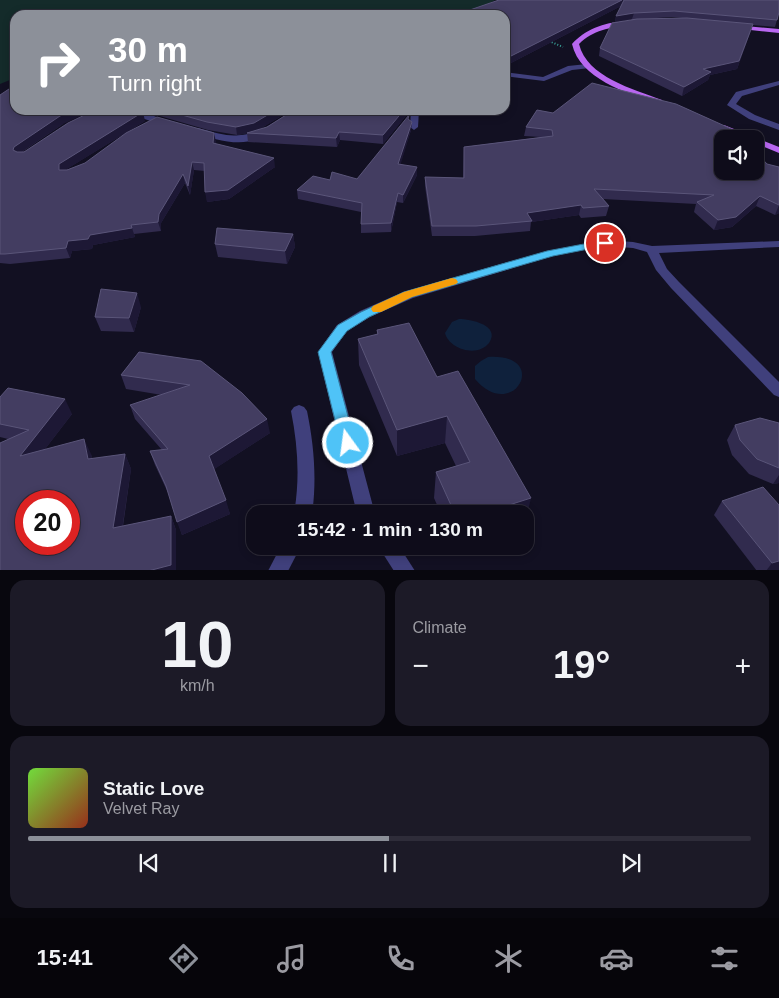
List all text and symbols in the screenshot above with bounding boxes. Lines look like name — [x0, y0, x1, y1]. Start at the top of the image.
icon: right — [25, 30, 90, 95]
text: 30 m — [108, 30, 188, 69]
text: Turn right — [108, 71, 201, 96]
map controls — [714, 130, 764, 180]
button: sound — [714, 130, 764, 180]
pin — [584, 222, 626, 264]
icon: arrive — [591, 229, 619, 257]
position arrow — [321, 416, 373, 468]
speed limit sign: 20 — [15, 490, 80, 555]
text: 15:42 · 1 min · 130 m — [297, 519, 483, 540]
text: 10 — [161, 608, 233, 681]
text: Climate — [413, 619, 467, 636]
text: 19° — [553, 644, 610, 686]
text: − — [413, 650, 429, 681]
text: + — [735, 650, 751, 681]
text: km/h — [180, 677, 215, 694]
text: Static Love — [103, 778, 204, 799]
text: Velvet Ray — [103, 800, 179, 817]
icon: previous — [135, 849, 163, 877]
icon: pause — [376, 849, 404, 877]
icon: next — [617, 849, 645, 877]
icon: directions — [166, 941, 201, 976]
icon: music — [274, 941, 309, 976]
icon: phone — [383, 941, 418, 976]
icon: climate — [491, 941, 526, 976]
icon: car — [599, 941, 634, 976]
icon: filters — [707, 941, 742, 976]
text: 15:41 — [37, 945, 93, 970]

